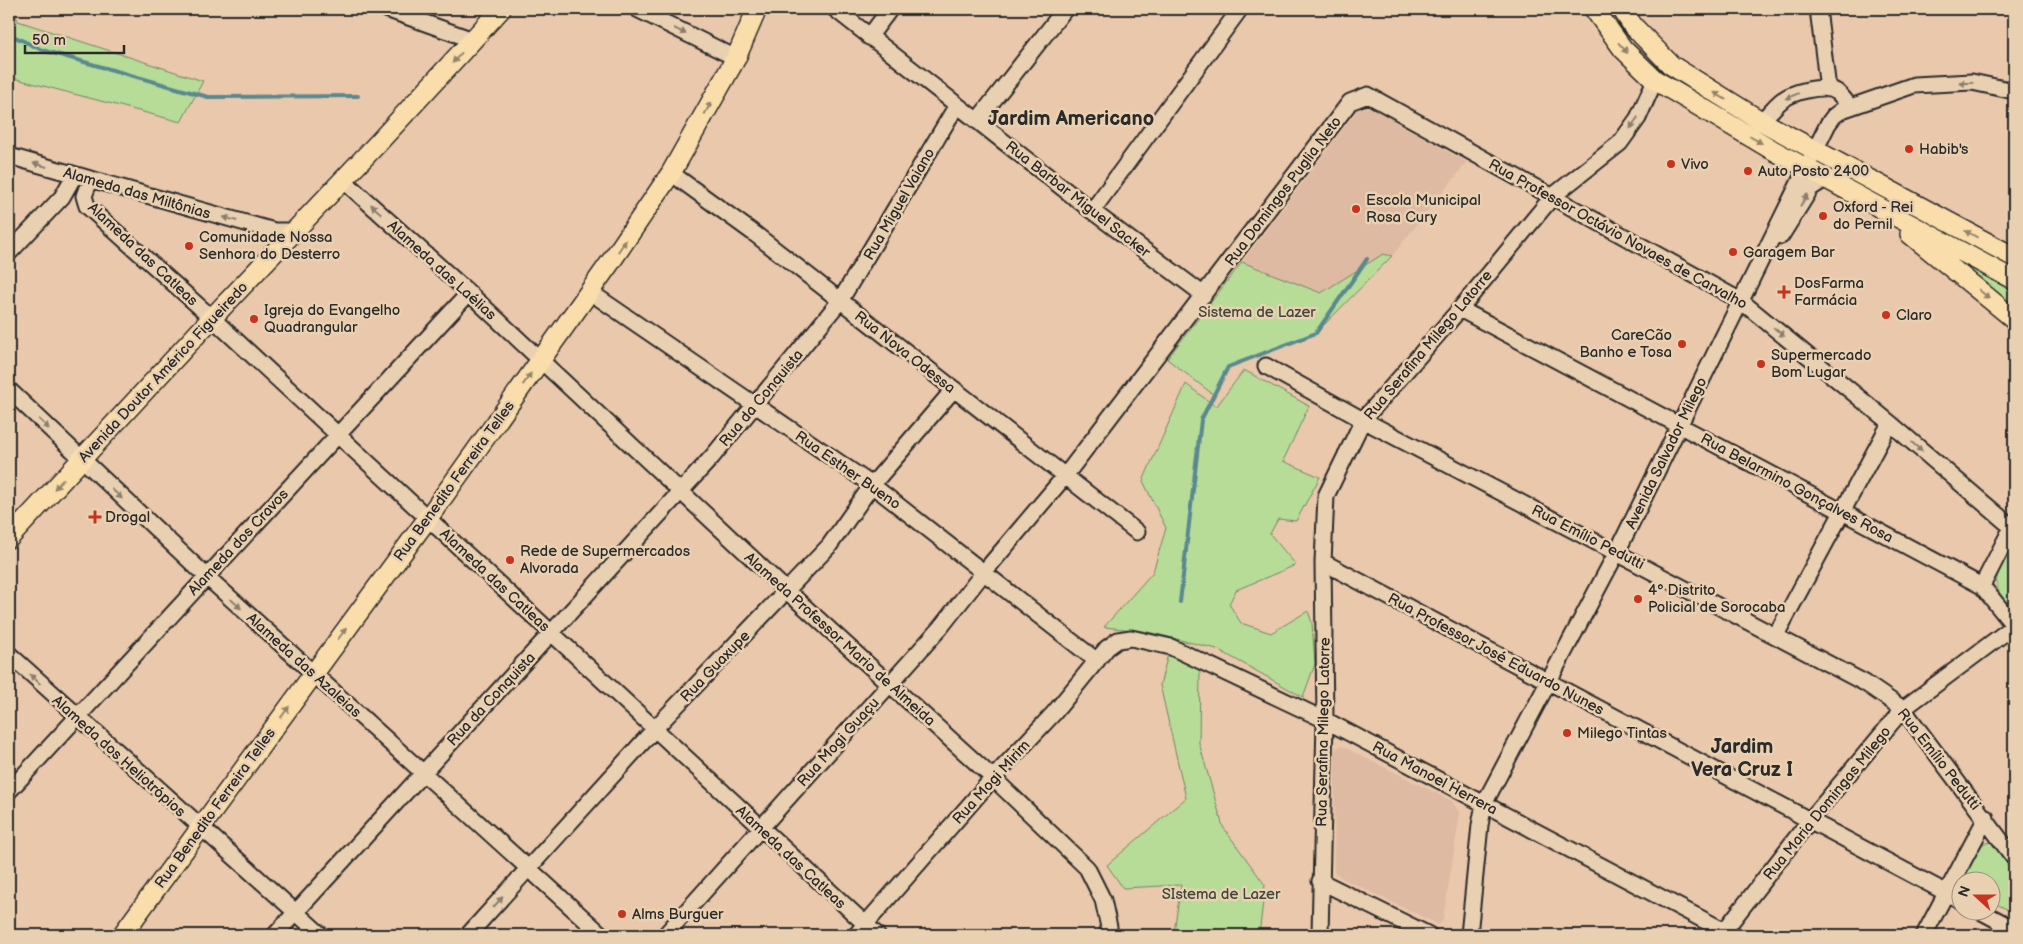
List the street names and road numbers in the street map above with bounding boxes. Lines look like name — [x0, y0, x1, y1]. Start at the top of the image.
street label: Rua Domingos Puglia Neto — [1221, 113, 1346, 270]
street label: Rua Barbar Miguel Sacker — [1001, 137, 1154, 262]
street label: Rua Miguel Vaiano — [860, 145, 939, 264]
street label: Rua Professor Octávio Novaes de Carvalho — [1485, 155, 1750, 314]
street label: Alameda das Miltônias — [61, 163, 213, 224]
street label: Alameda das Catleas — [84, 198, 202, 311]
street label: Alameda das Laélias — [383, 216, 501, 325]
street label: Rua Serafina Milego Latorre — [1360, 266, 1497, 424]
street label: Avenida Doutor Américo Figueiredo — [74, 278, 252, 467]
street label: Rua Nova Odessa — [850, 307, 959, 398]
street label: Rua da Conquista — [715, 346, 808, 451]
street label: Avenida Salvador Milego — [1621, 374, 1711, 532]
street label: Rua Benedito Ferreira Telles — [390, 397, 519, 565]
street label: Rua Esther Bueno — [791, 427, 904, 514]
street label: Rua Belarmino Gonçalves Rosa — [1697, 429, 1896, 547]
street label: Alameda dos Cravos — [184, 485, 293, 600]
street label: Rua Emílio Pedutti — [1528, 501, 1647, 574]
street label: Alameda das Catleas — [436, 524, 554, 637]
street label: Alameda Professor Mario de Almeida — [740, 548, 939, 730]
street label: Rua Professor José Eduardo Nunes — [1384, 589, 1608, 720]
street label: Alameda das Azaleias — [242, 609, 365, 722]
street label: Rua Guaxupe — [676, 627, 754, 706]
street label: Rua Serafina Milego Latorre — [1312, 637, 1335, 827]
street label: Rua da Conquista — [443, 649, 540, 750]
street label: Alameda dos Heliotrópios — [48, 691, 190, 822]
street label: Rua Mogi Guaçu — [793, 694, 883, 791]
street label: Rua Emílio Pedutti — [1893, 705, 1984, 814]
street label: Rua Maria Domingas Milego — [1759, 723, 1895, 884]
street label: Rua Benedito Ferreira Telles — [151, 724, 280, 892]
street label: Rua Mogi Mirim — [949, 736, 1034, 828]
street label: Rua Manoel Herrera — [1369, 737, 1501, 819]
street label: Alameda das Catleas — [732, 801, 850, 914]

